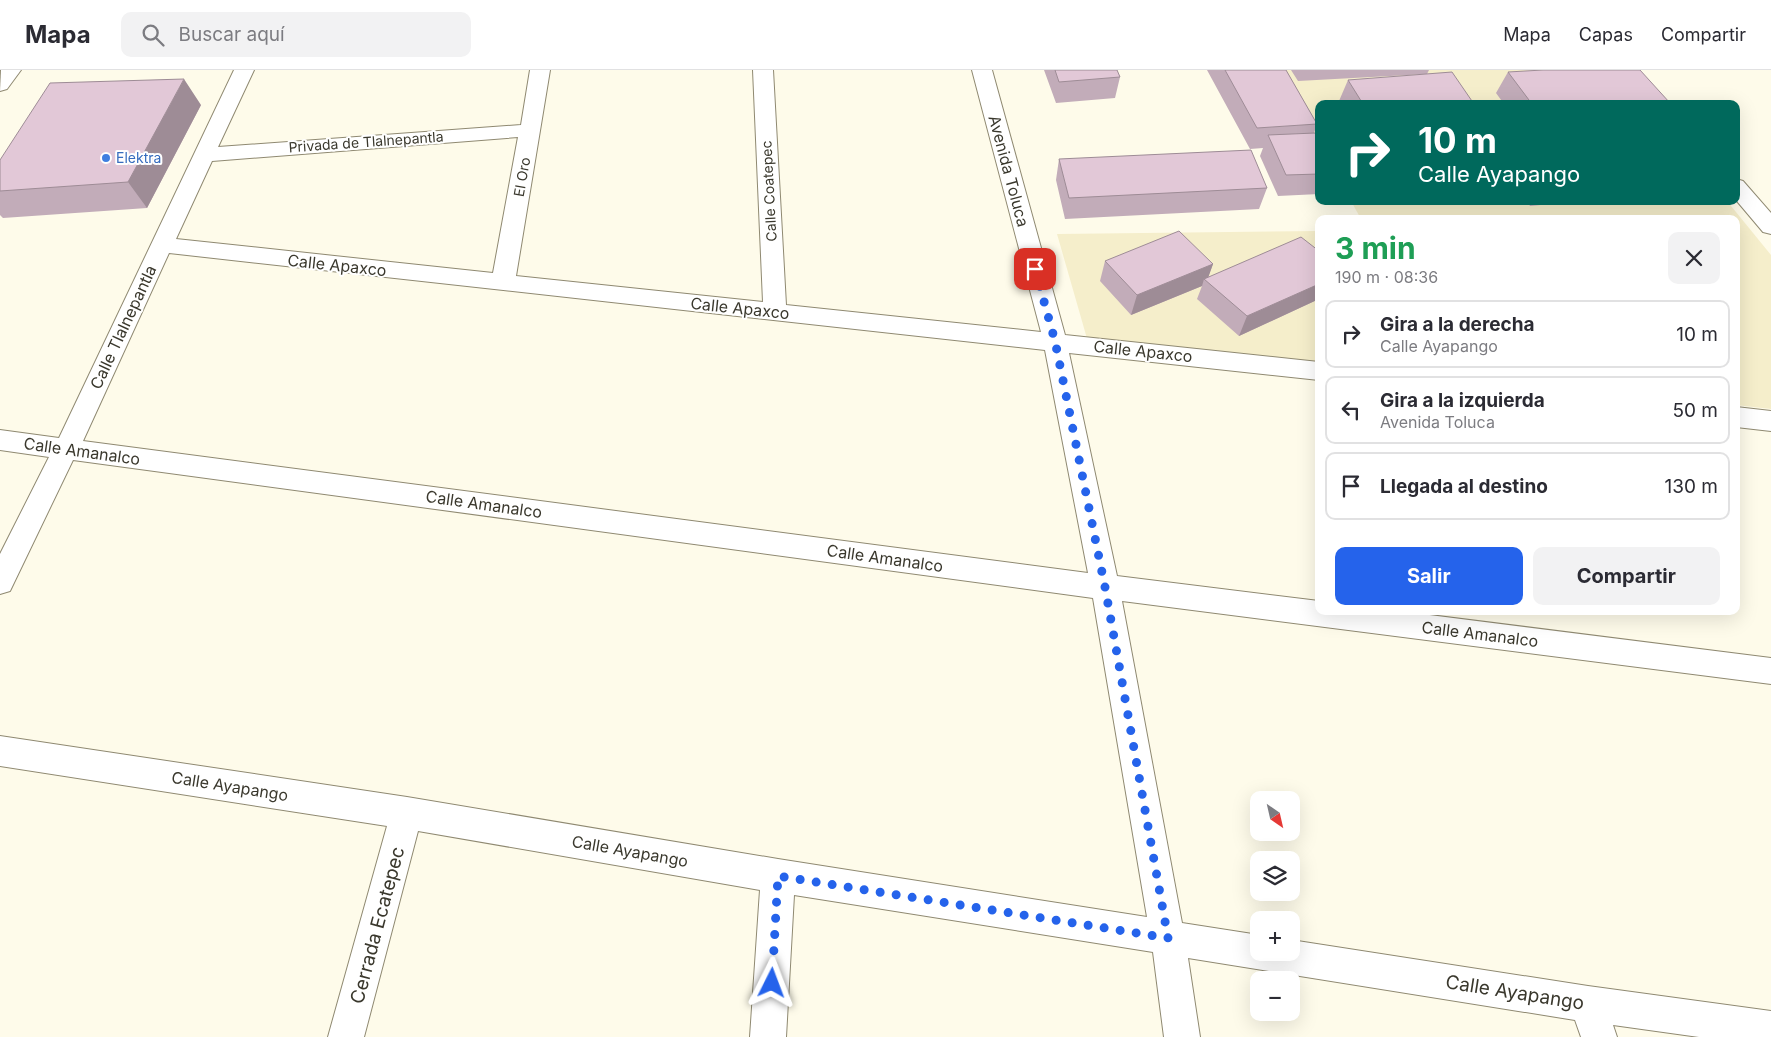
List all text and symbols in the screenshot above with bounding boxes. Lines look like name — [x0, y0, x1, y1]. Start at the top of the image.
search box — [121, 12, 471, 57]
text: Mapa — [25, 20, 91, 49]
icon: search — [139, 21, 167, 49]
text: Buscar aquí — [179, 23, 285, 46]
text: Mapa — [1503, 24, 1551, 45]
text: Capas — [1579, 24, 1633, 45]
text: Compartir — [1661, 24, 1746, 45]
street label: Avenida Toluca — [984, 113, 1034, 229]
text: 10 m — [1418, 119, 1497, 161]
icon: right — [1335, 120, 1400, 185]
street label: Privada de Tlalnepantla — [288, 128, 444, 155]
street label: Calle Coatepec — [757, 140, 780, 242]
place label: Elektra — [116, 149, 161, 166]
marker: Elektra — [100, 152, 112, 164]
street label: El Oro — [510, 156, 533, 198]
text: Calle Ayapango — [1418, 161, 1580, 187]
text: 3 min — [1335, 230, 1416, 266]
button: close — [1668, 232, 1720, 284]
pin — [1014, 248, 1056, 290]
street label: Calle Apaxco — [287, 250, 387, 280]
icon: arrive — [1021, 255, 1049, 283]
street label: Calle Tlalnepantla — [85, 262, 161, 392]
text: 190 m · 08:36 — [1335, 267, 1438, 287]
street label: Calle Apaxco — [690, 293, 790, 323]
text: Gira a la derecha — [1380, 313, 1535, 336]
icon: right — [1337, 320, 1365, 348]
text: 10 m — [1676, 323, 1718, 346]
street label: Calle Apaxco — [1093, 336, 1193, 366]
text: Calle Ayapango — [1380, 336, 1498, 356]
text: Gira a la izquierda — [1380, 389, 1545, 412]
icon: left — [1337, 396, 1365, 424]
text: 50 m — [1672, 399, 1718, 422]
text: Avenida Toluca — [1380, 412, 1495, 432]
street label: Calle Amanalco — [23, 433, 141, 469]
icon: arrive — [1337, 472, 1365, 500]
text: Llegada al destino — [1380, 475, 1548, 498]
text: 130 m — [1665, 475, 1718, 498]
street label: Calle Amanalco — [425, 486, 543, 522]
street label: Calle Amanalco — [826, 540, 944, 576]
button: Salir — [1335, 547, 1523, 605]
button: Compartir — [1533, 547, 1720, 605]
street label: Calle Amanalco — [1421, 617, 1539, 651]
street label: Calle Ayapango — [170, 767, 290, 805]
north arrow — [1250, 791, 1300, 841]
map controls — [1250, 791, 1300, 1021]
street label: Calle Ayapango — [570, 831, 690, 871]
street label: Cerrada Ecatepec — [345, 844, 410, 1006]
button: layers — [1250, 851, 1300, 901]
button: + — [1250, 911, 1300, 961]
position arrow — [745, 956, 797, 1008]
street label: Calle Ayapango — [1444, 970, 1586, 1015]
button: − — [1250, 971, 1300, 1021]

